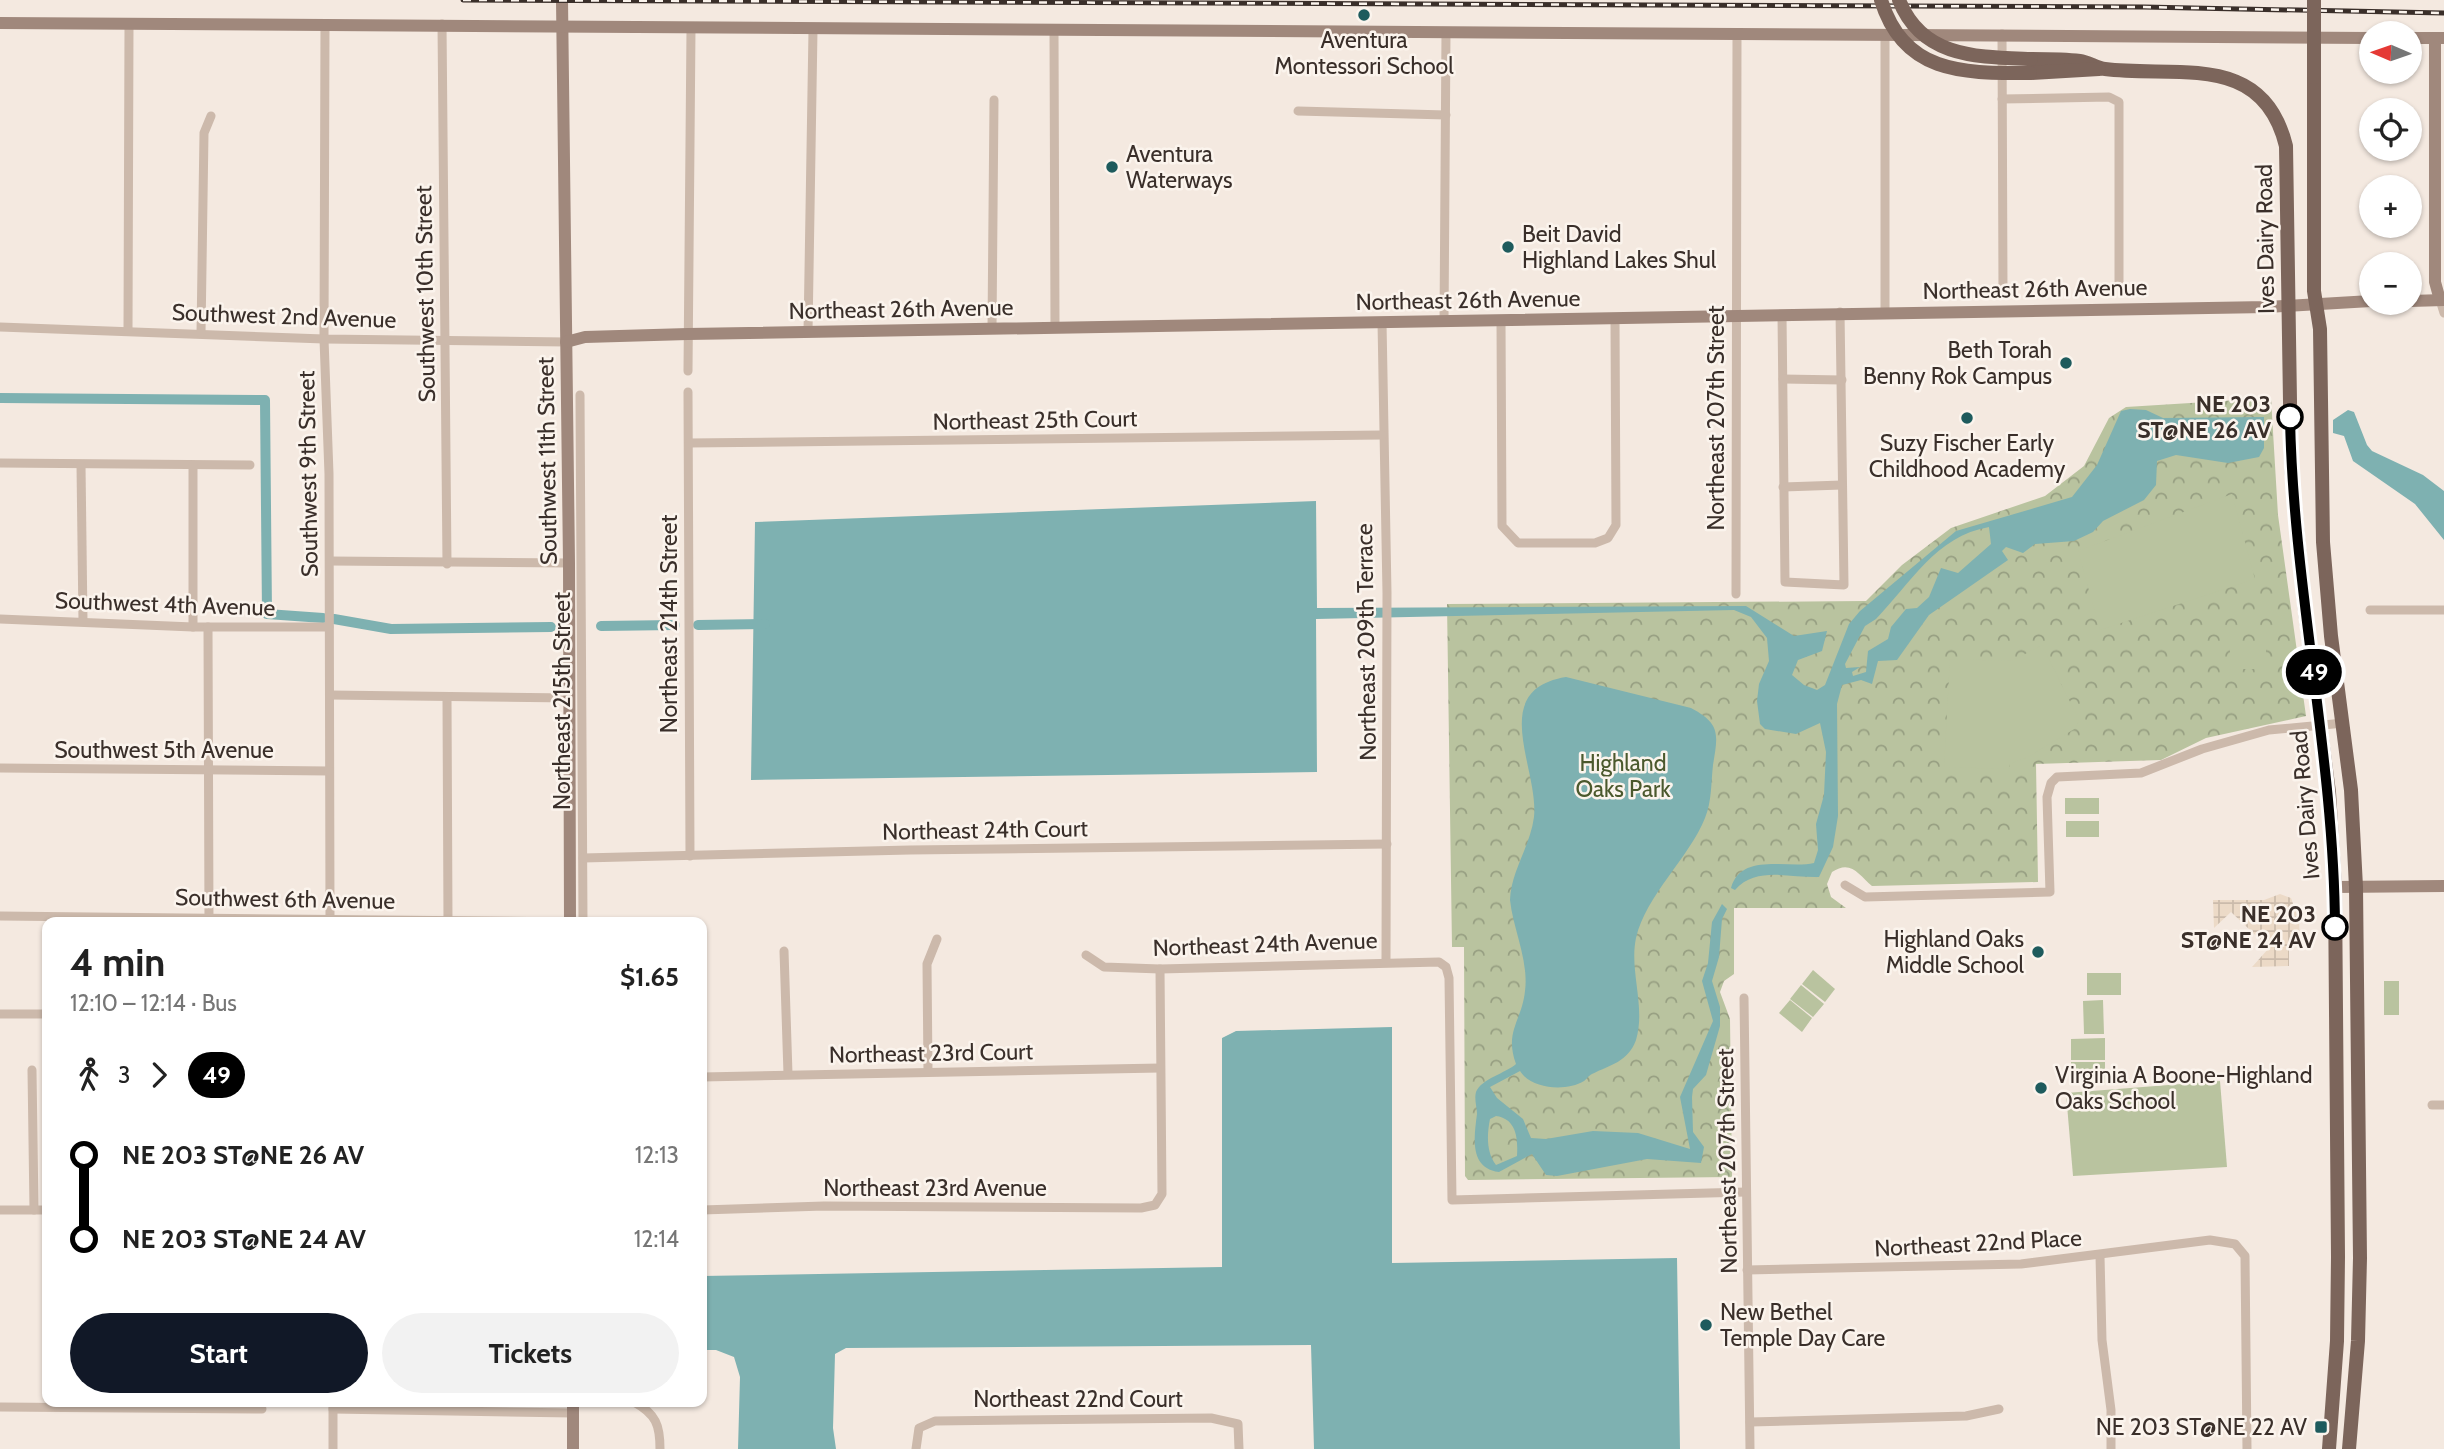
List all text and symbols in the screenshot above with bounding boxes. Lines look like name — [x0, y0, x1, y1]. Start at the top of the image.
marker: Aventura Montessori School — [1356, 7, 1372, 23]
north arrow — [2359, 21, 2422, 84]
map controls — [2359, 21, 2422, 315]
place label: Aventura Montessori School — [1274, 26, 1454, 80]
button: locate — [2359, 98, 2422, 161]
place label: Aventura Waterways — [1126, 140, 1233, 194]
marker: Aventura Waterways — [1104, 159, 1120, 175]
street label: Ives Dairy Road — [2250, 164, 2280, 314]
button: + — [2359, 175, 2422, 238]
street label: Southwest 10th Street — [409, 185, 441, 403]
place label: Beit David Highland Lakes Shul — [1522, 220, 1717, 274]
marker: Beit David Highland Lakes Shul — [1500, 239, 1516, 255]
button: − — [2359, 252, 2422, 315]
street label: Northeast 26th Avenue — [1922, 273, 2148, 305]
street label: Northeast 26th Avenue — [1355, 284, 1581, 316]
street label: Northeast 26th Avenue — [788, 293, 1014, 325]
street label: Southwest 2nd Avenue — [171, 298, 397, 334]
street label: Northeast 207th Street — [1702, 305, 1730, 531]
place label: Beth Torah Benny Rok Campus — [1863, 336, 2052, 390]
marker: Beth Torah Benny Rok Campus — [2058, 355, 2074, 371]
street label: Southwest 11th Street — [531, 356, 563, 565]
street label: Southwest 9th Street — [292, 370, 324, 577]
place label: NE 203 ST@NE 26 AV — [2137, 390, 2272, 444]
street label: Northeast 25th Court — [932, 404, 1138, 436]
marker: NE 203 ST@NE 26 AV — [2277, 404, 2303, 430]
marker: Suzy Fischer Early Childhood Academy — [1959, 410, 1975, 426]
place label: Suzy Fischer Early Childhood Academy — [1869, 429, 2066, 483]
street label: Northeast 214th Street — [655, 514, 683, 733]
street label: Northeast 209th Terrace — [1350, 523, 1382, 761]
street label: Southwest 4th Avenue — [54, 586, 276, 622]
street label: Northeast 215th Street — [548, 592, 576, 810]
line badge: 49 — [2282, 649, 2346, 695]
text: 49 — [2300, 657, 2328, 686]
street label: Ives Dairy Road — [2285, 729, 2325, 881]
street label: Southwest 5th Avenue — [54, 736, 274, 764]
park label: Highland Oaks Park — [1576, 749, 1671, 803]
street label: Northeast 24th Court — [882, 814, 1088, 846]
street label: Southwest 6th Avenue — [175, 883, 396, 915]
place label: NE 203 ST@NE 24 AV — [2181, 900, 2317, 954]
marker: NE 203 ST@NE 24 AV — [2322, 914, 2348, 940]
place label: Highland Oaks Middle School — [1884, 925, 2025, 979]
street label: Northeast 24th Avenue — [1152, 926, 1378, 962]
text: 4 min — [70, 939, 165, 986]
marker: Highland Oaks Middle School — [2030, 944, 2046, 960]
text: $1.65 — [620, 961, 679, 993]
text: 12:10 – 12:14 · Bus — [70, 989, 237, 1017]
street label: Northeast 23rd Court — [829, 1037, 1034, 1069]
street label: Northeast 207th Street — [1711, 1048, 1743, 1274]
icon: walk — [70, 1056, 108, 1094]
icon: forward — [140, 1056, 178, 1094]
text: 49 — [202, 1060, 231, 1089]
text: 3 — [118, 1061, 130, 1089]
place label: Virginia A Boone-Highland Oaks School — [2055, 1061, 2312, 1115]
marker: Virginia A Boone-Highland Oaks School — [2033, 1080, 2049, 1096]
text: NE 203 ST@NE 26 AV — [122, 1139, 364, 1171]
text: 12:13 — [635, 1141, 679, 1169]
street label: Northeast 23rd Avenue — [823, 1174, 1047, 1202]
text: NE 203 ST@NE 24 AV — [122, 1223, 366, 1255]
street label: Northeast 22nd Place — [1874, 1224, 2083, 1262]
text: 12:14 — [634, 1225, 679, 1253]
place label: New Bethel Temple Day Care — [1720, 1298, 1886, 1352]
button: Start — [70, 1313, 368, 1393]
button: Tickets — [382, 1313, 679, 1393]
marker: New Bethel Temple Day Care — [1698, 1317, 1714, 1333]
street label: Northeast 22nd Court — [973, 1385, 1183, 1413]
place label: NE 203 ST@NE 22 AV — [2096, 1413, 2307, 1441]
marker: NE 203 ST@NE 22 AV — [2313, 1419, 2329, 1435]

